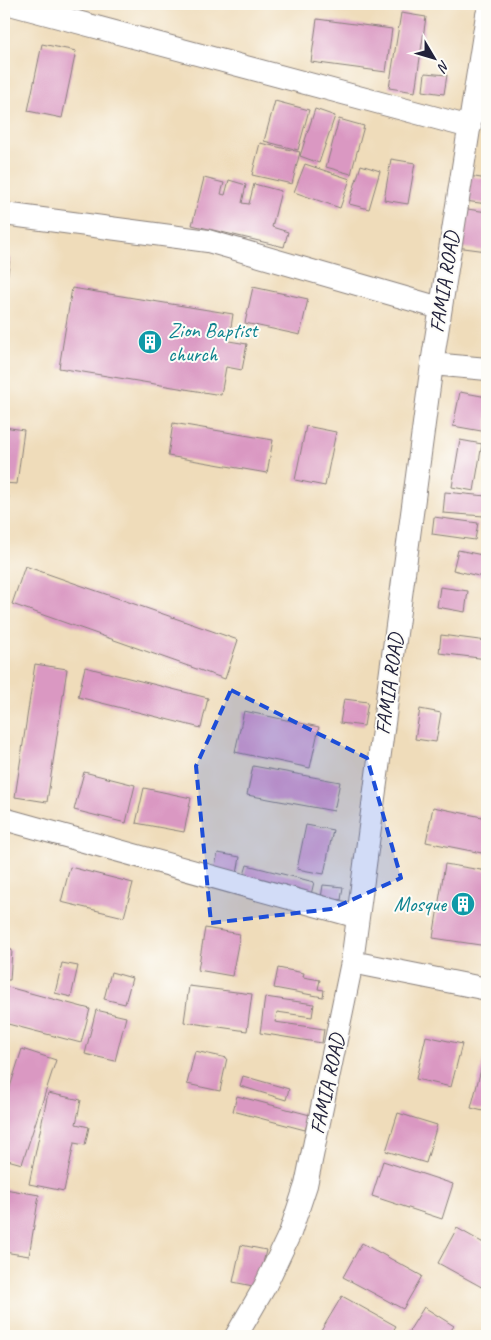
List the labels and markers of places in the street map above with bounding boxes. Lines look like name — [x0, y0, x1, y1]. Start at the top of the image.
place label: Zion Baptist church — [168, 317, 259, 367]
building icon: Zion Baptist church — [137, 329, 163, 355]
place label: Mosque — [394, 891, 447, 917]
building icon: Mosque — [450, 891, 476, 917]

